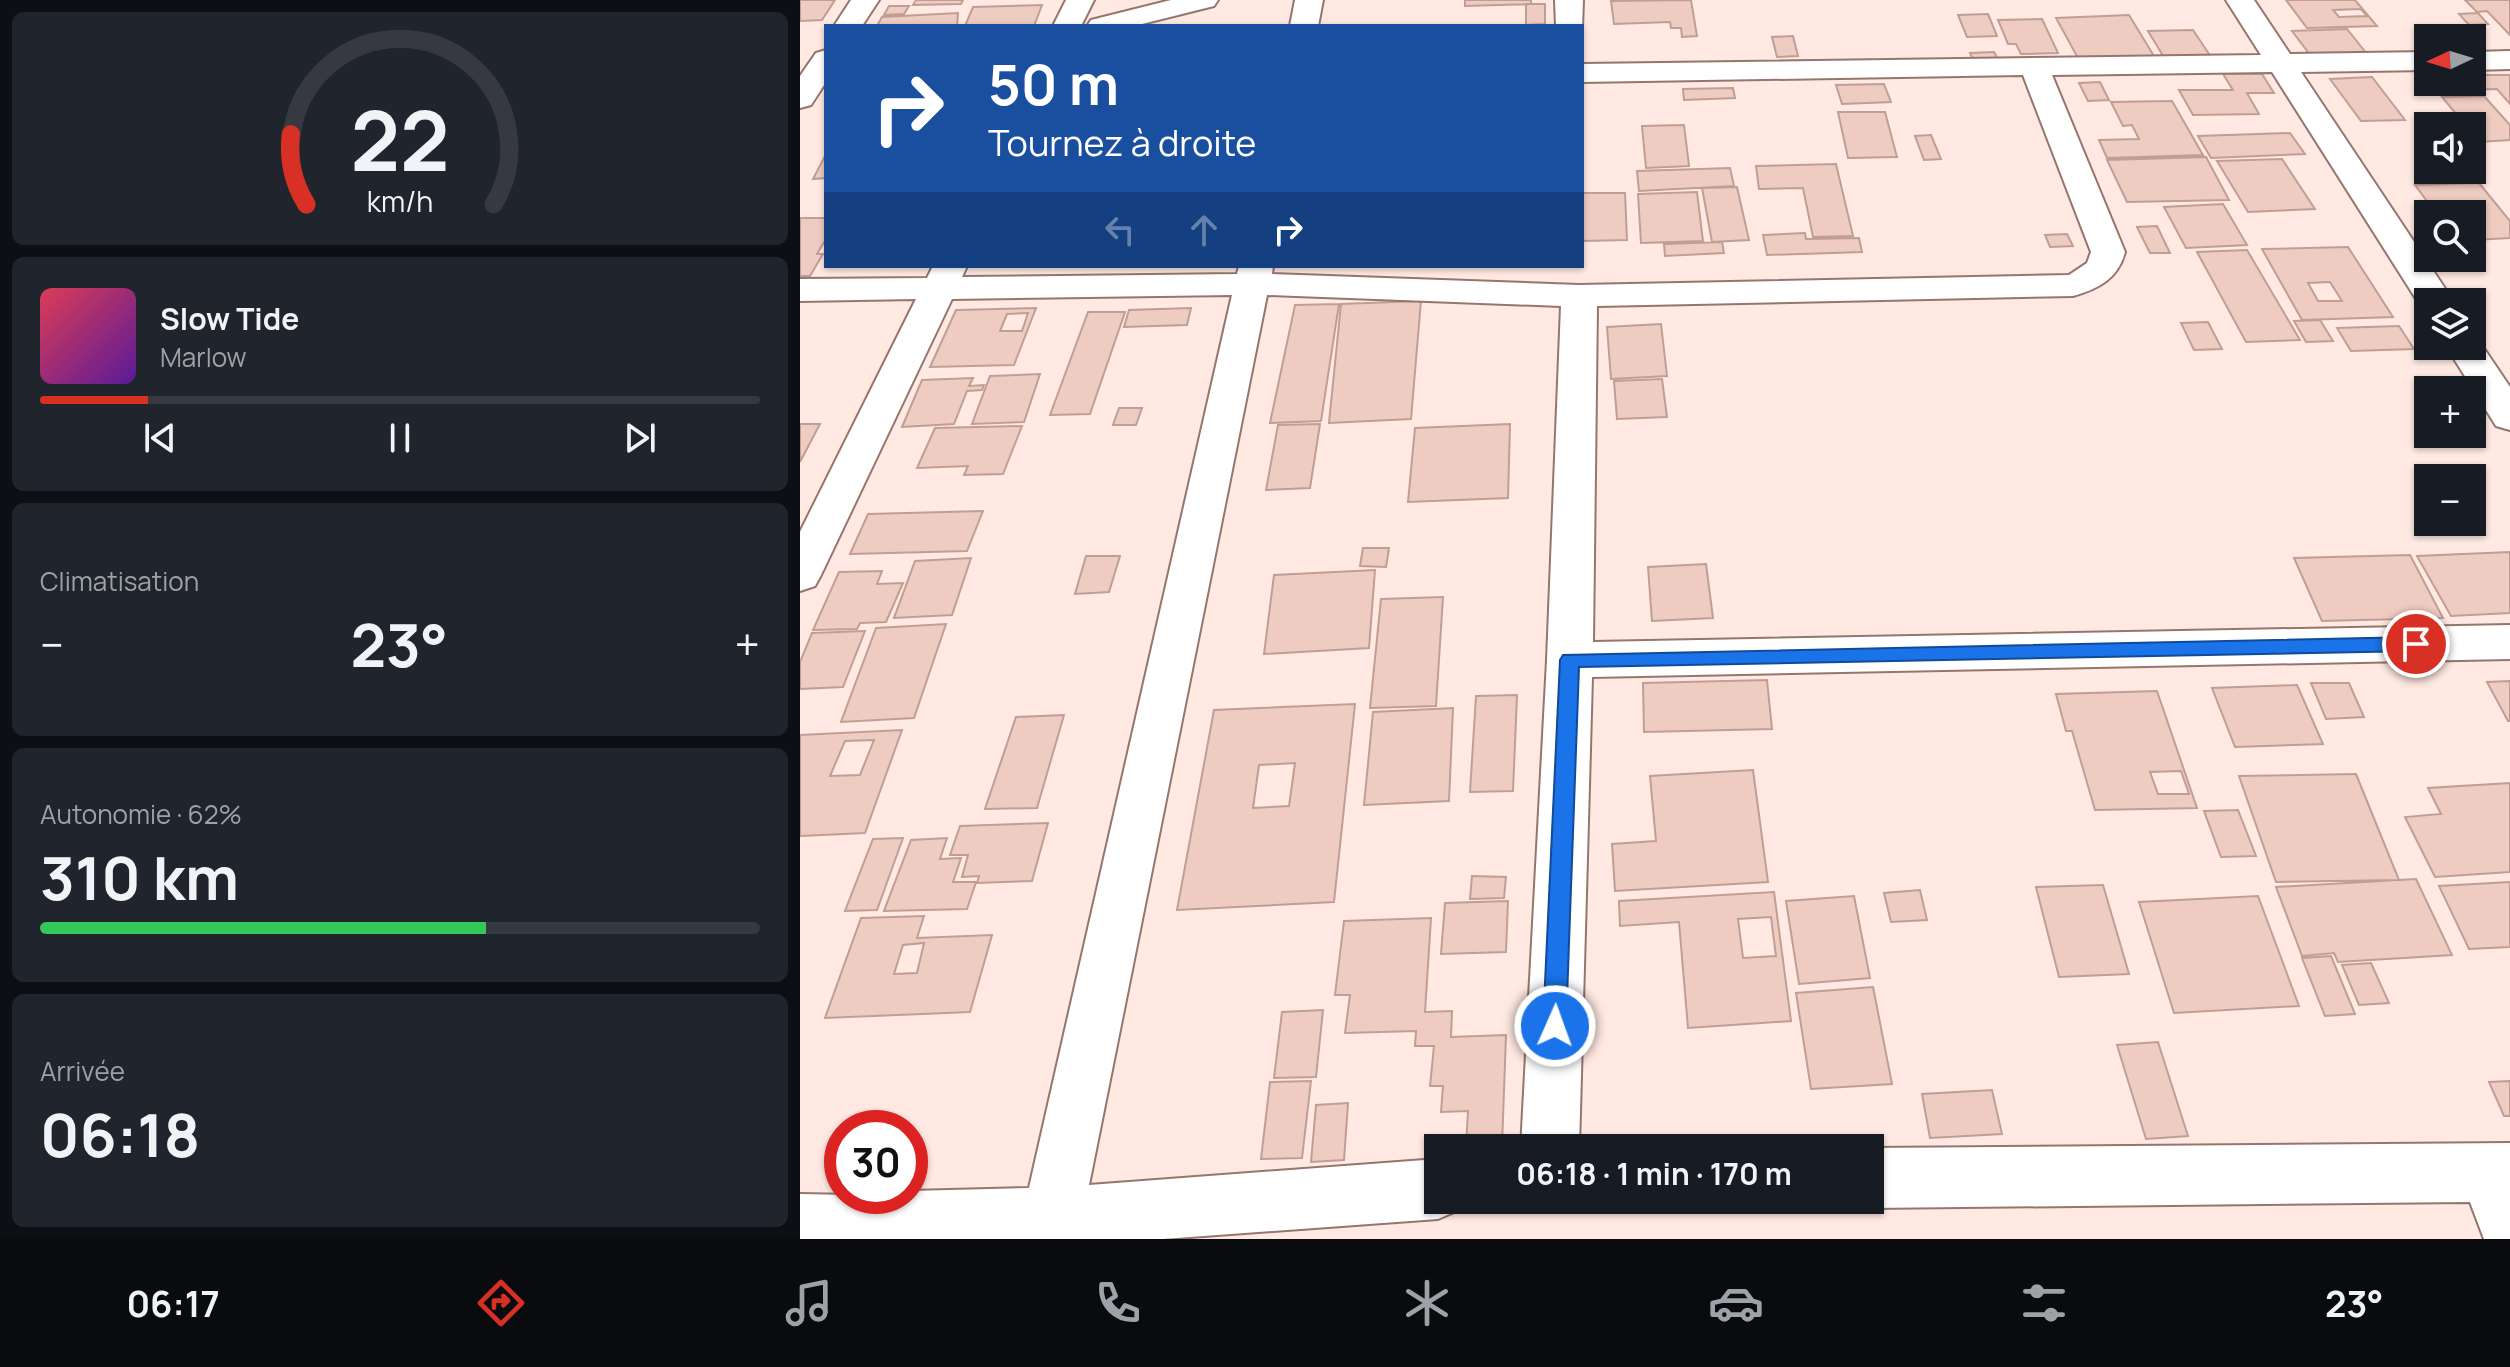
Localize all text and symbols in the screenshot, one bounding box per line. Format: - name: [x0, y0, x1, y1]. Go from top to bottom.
- north arrow: [2414, 24, 2486, 96]
- map controls: [2414, 24, 2486, 536]
- text: 50 m: [988, 45, 1119, 122]
- icon: right: [856, 56, 960, 160]
- text: 22: [350, 81, 450, 195]
- button: sound: [2414, 112, 2486, 184]
- text: Tournez à droite: [988, 118, 1256, 167]
- text: km/h: [367, 182, 433, 221]
- button: search: [2414, 200, 2486, 272]
- icon: left: [1098, 208, 1142, 252]
- icon: ahead: [1182, 208, 1226, 252]
- icon: right: [1266, 208, 1310, 252]
- button: layers: [2414, 288, 2486, 360]
- text: Slow Tide: [160, 298, 299, 339]
- text: Marlow: [160, 339, 247, 375]
- button: +: [2414, 376, 2486, 448]
- icon: previous: [138, 416, 182, 460]
- icon: pause: [378, 416, 422, 460]
- icon: next: [618, 416, 662, 460]
- button: −: [2414, 464, 2486, 536]
- text: Climatisation: [40, 563, 199, 599]
- text: 23°: [350, 603, 448, 685]
- pin: [2382, 610, 2450, 678]
- text: −: [40, 614, 64, 674]
- text: +: [735, 614, 760, 674]
- icon: arrive: [2394, 622, 2438, 666]
- text: Autonomie · 62%: [40, 796, 242, 832]
- text: 310 km: [40, 836, 239, 918]
- position arrow: [1513, 984, 1597, 1068]
- text: Arrivée: [40, 1053, 125, 1089]
- text: 06:18: [40, 1093, 200, 1175]
- speed limit sign: 30: [824, 1110, 928, 1214]
- text: 06:18 · 1 min · 170 m: [1516, 1153, 1792, 1194]
- icon: directions: [473, 1275, 529, 1331]
- icon: music: [781, 1275, 837, 1331]
- icon: phone: [1090, 1275, 1146, 1331]
- icon: climate: [1399, 1275, 1455, 1331]
- icon: car: [1708, 1275, 1764, 1331]
- icon: filters: [2016, 1275, 2072, 1331]
- text: 06:17: [126, 1279, 220, 1328]
- text: 23°: [2325, 1279, 2384, 1328]

